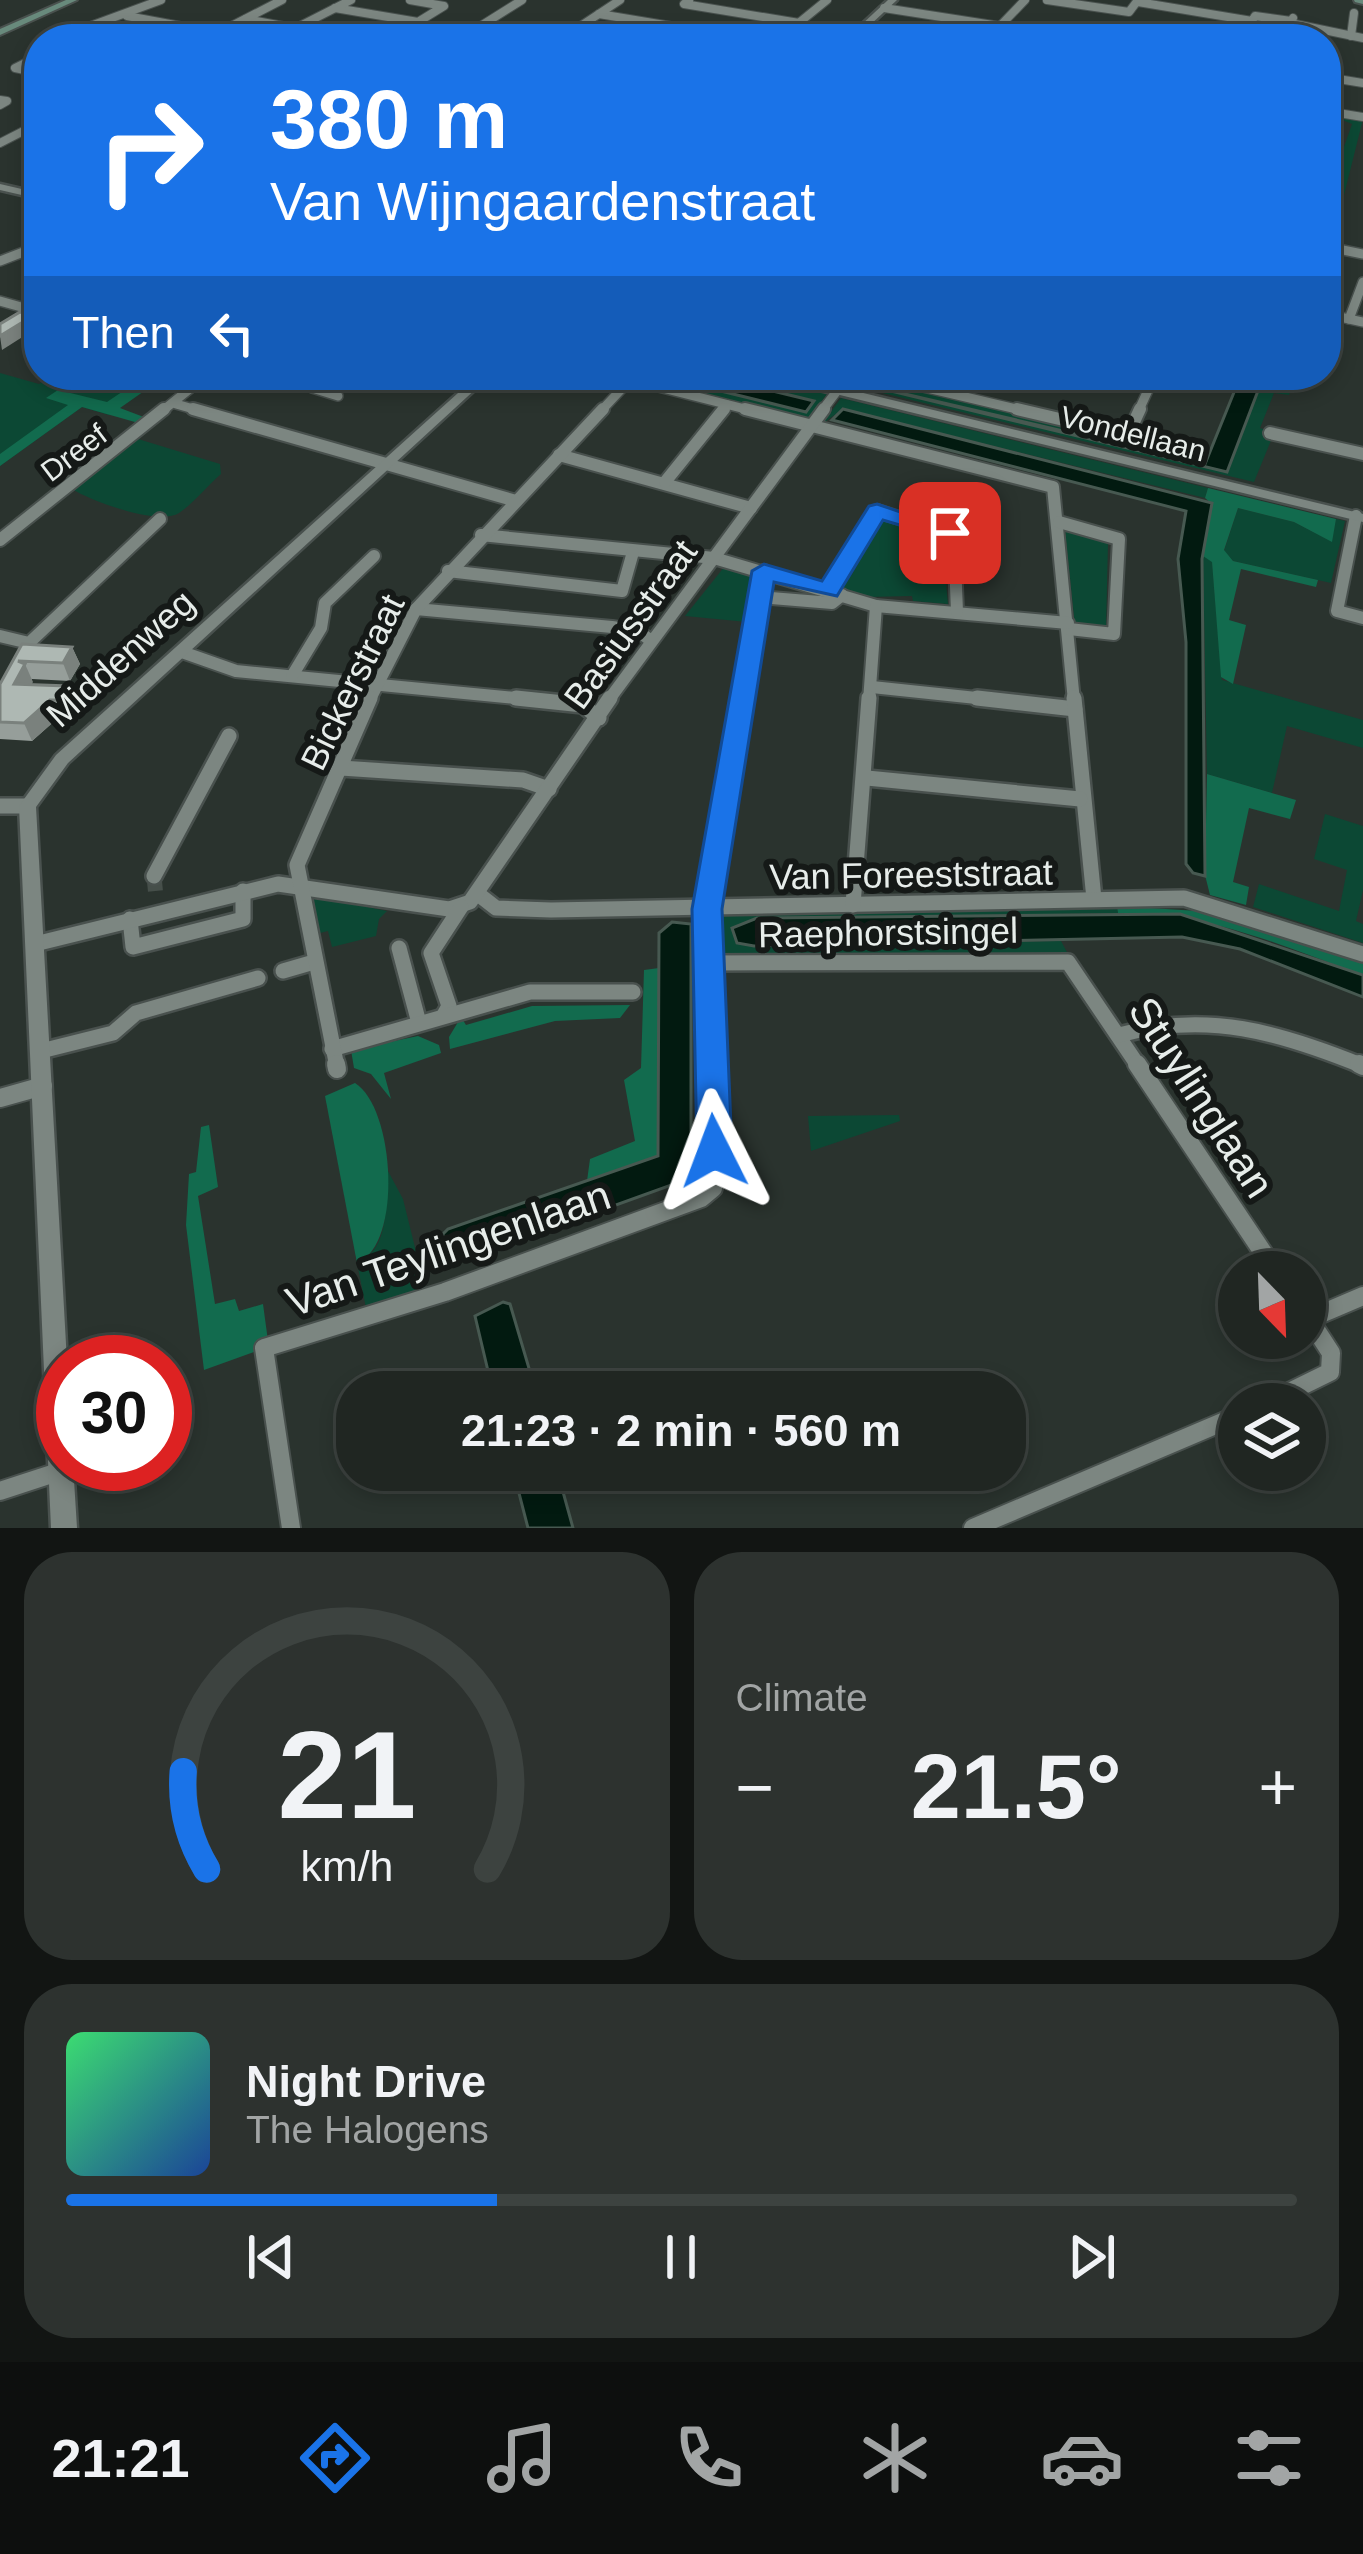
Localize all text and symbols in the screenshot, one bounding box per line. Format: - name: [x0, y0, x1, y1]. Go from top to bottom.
- icon: right: [72, 72, 228, 228]
- text: 380 m: [270, 72, 508, 166]
- text: Van Wijngaardenstraat: [270, 171, 815, 231]
- icon: left: [199, 300, 265, 366]
- text: Then: [72, 307, 175, 358]
- street label: Vondellaan: [1057, 400, 1209, 467]
- street label: Dreef: [34, 417, 113, 488]
- pin: [899, 482, 1001, 584]
- icon: arrive: [917, 500, 983, 566]
- street label: Basiusstraat: [556, 532, 705, 716]
- street label: Middenweg: [38, 582, 202, 735]
- street label: Bickerstraat: [292, 588, 413, 777]
- street label: Van Foreeststraat: [769, 852, 1053, 897]
- street label: Raephorstsingel: [758, 910, 1018, 955]
- street label: Stuylinglaan: [1120, 989, 1284, 1206]
- position arrow: [651, 1088, 777, 1214]
- street label: Van Teylingenlaan: [280, 1171, 616, 1326]
- north arrow: [1218, 1251, 1326, 1359]
- map controls: [1218, 1251, 1326, 1491]
- speed limit sign: 30: [36, 1335, 192, 1491]
- button: layers: [1218, 1383, 1326, 1491]
- text: 21:23 · 2 min · 560 m: [461, 1405, 901, 1456]
- text: Climate: [736, 1676, 868, 1719]
- text: 21: [277, 1705, 416, 1844]
- text: 21.5°: [911, 1737, 1122, 1837]
- text: −: [736, 1750, 774, 1824]
- text: +: [1258, 1750, 1297, 1824]
- text: km/h: [300, 1842, 393, 1890]
- text: Night Drive: [246, 2056, 486, 2107]
- text: The Halogens: [246, 2108, 489, 2151]
- icon: previous: [238, 2224, 304, 2290]
- icon: pause: [648, 2224, 714, 2290]
- icon: next: [1059, 2224, 1125, 2290]
- icon: directions: [293, 2416, 377, 2500]
- icon: music: [480, 2416, 564, 2500]
- icon: phone: [667, 2416, 751, 2500]
- icon: climate: [853, 2416, 937, 2500]
- icon: car: [1040, 2416, 1124, 2500]
- icon: filters: [1227, 2416, 1311, 2500]
- text: 21:21: [51, 2428, 190, 2488]

